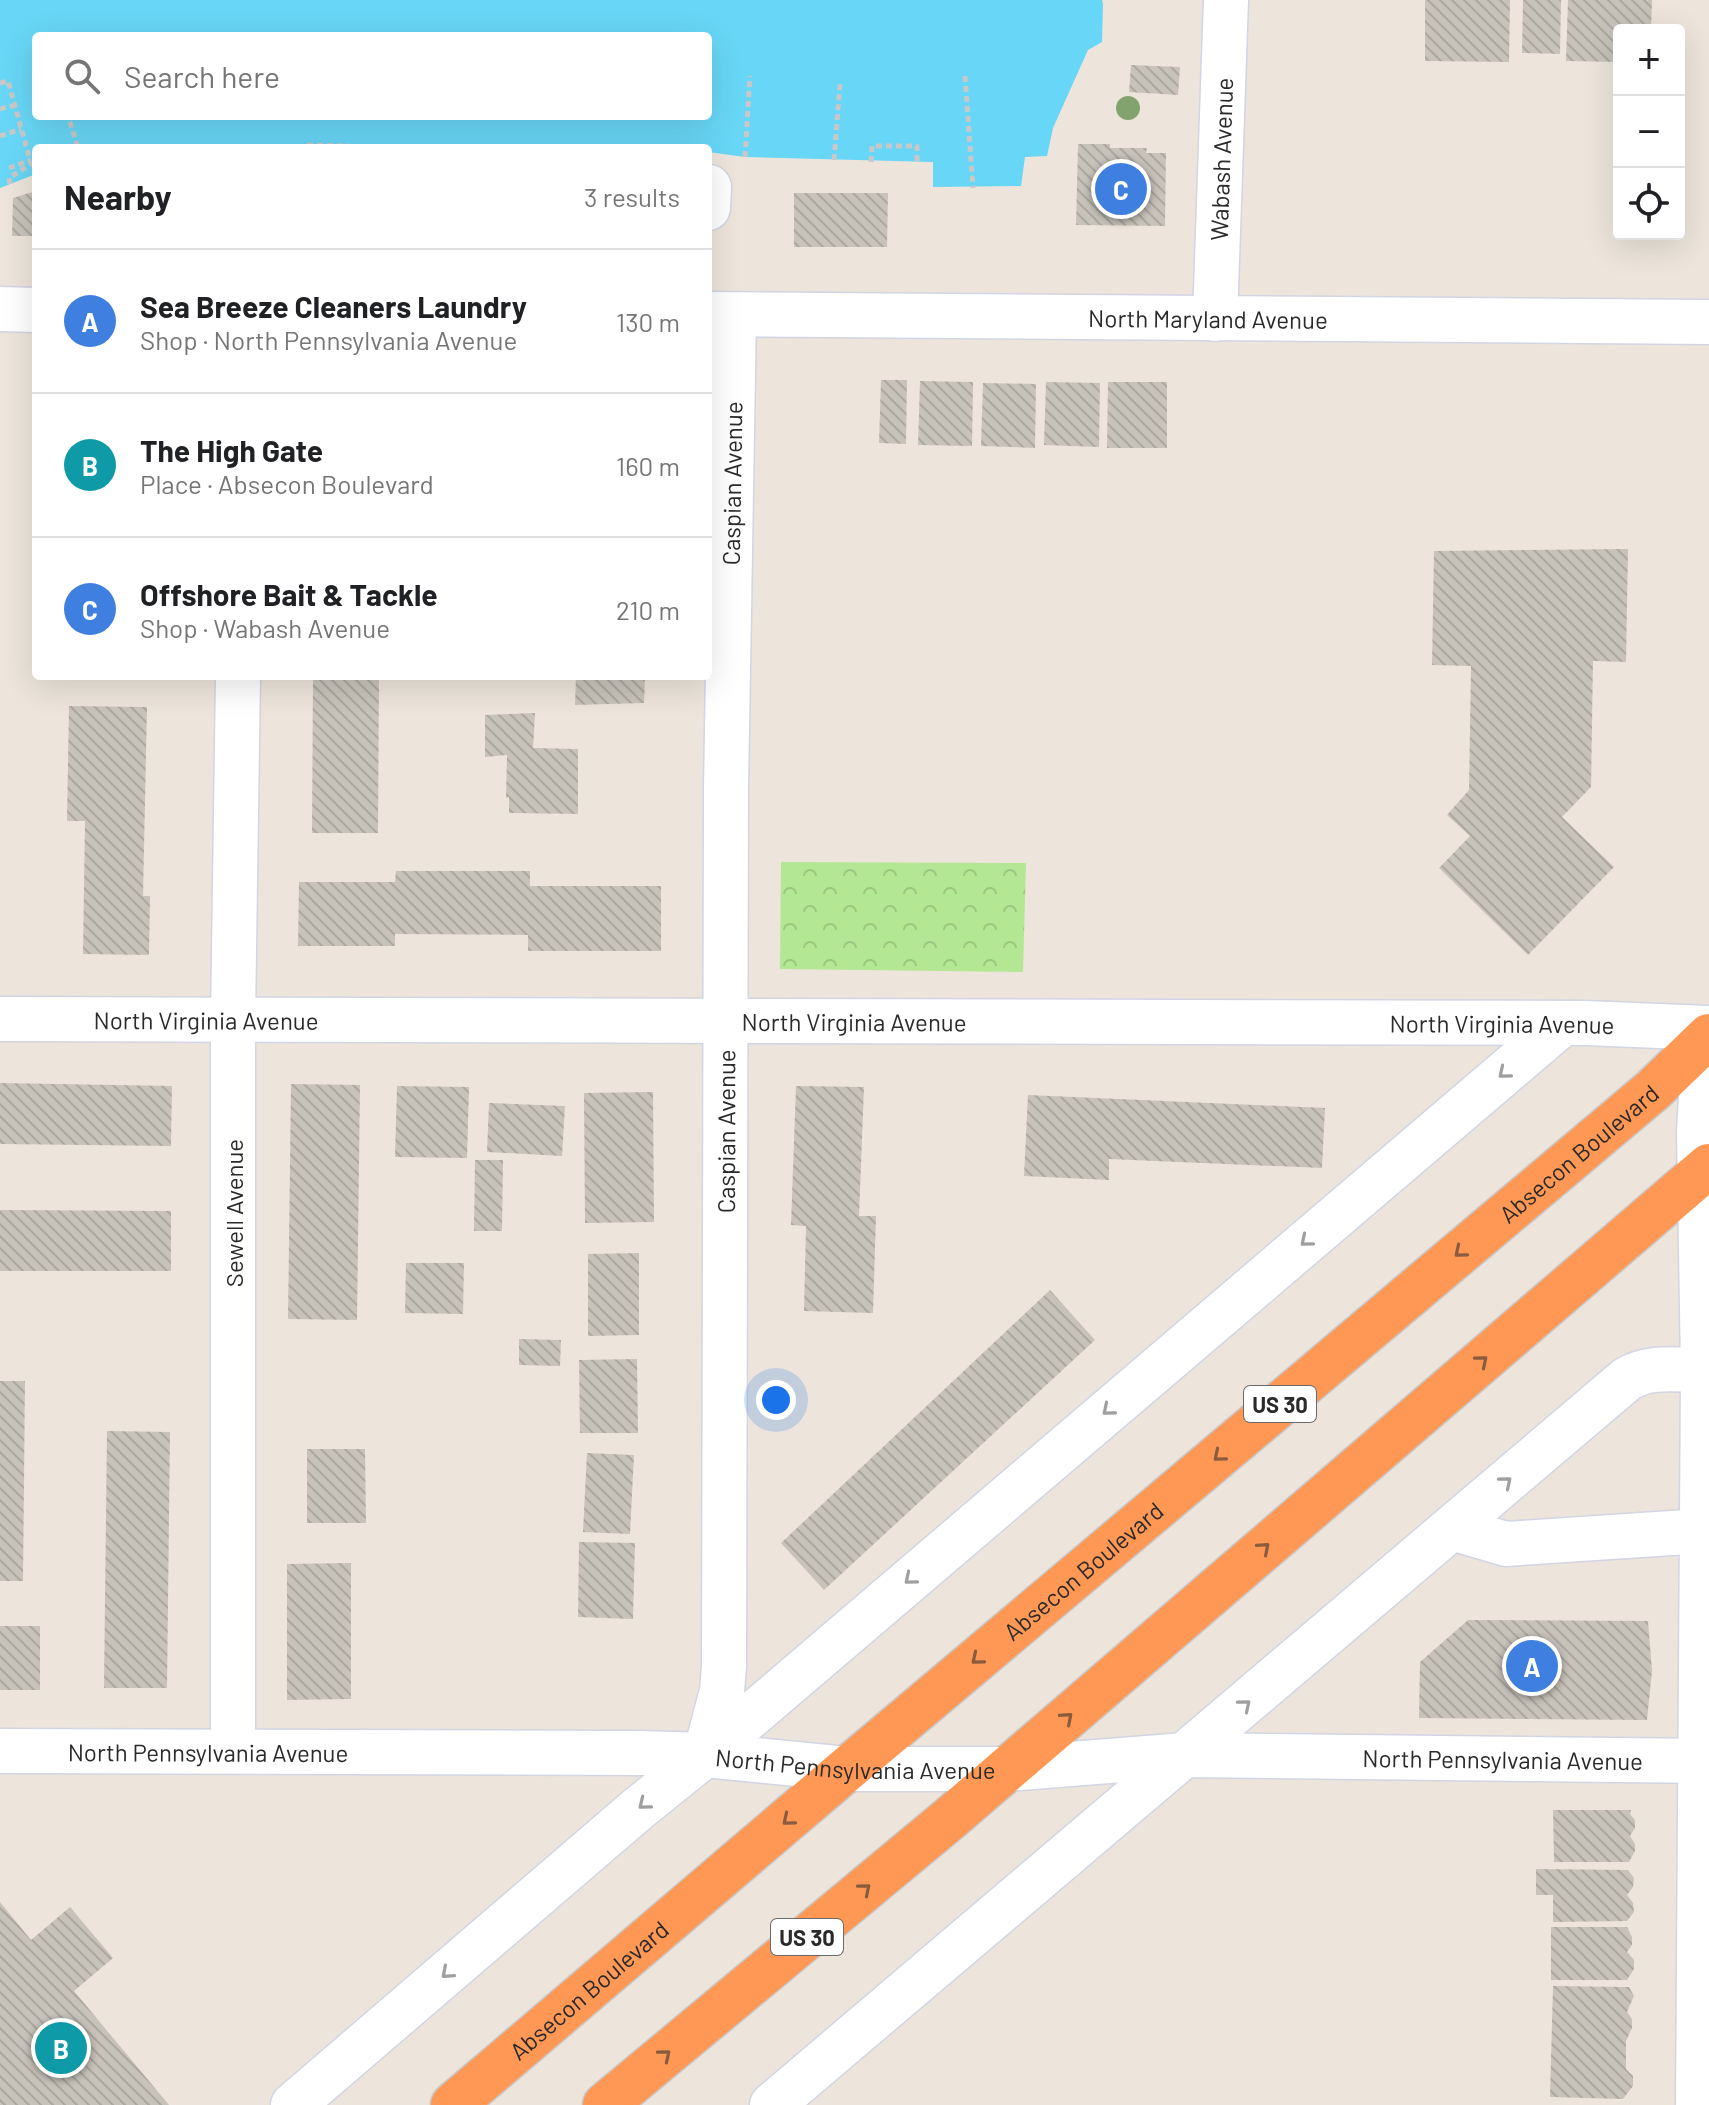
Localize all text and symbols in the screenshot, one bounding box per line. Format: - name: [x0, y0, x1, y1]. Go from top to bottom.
- map controls: [1613, 24, 1685, 240]
- button: +: [1613, 24, 1685, 96]
- search box: [32, 32, 712, 120]
- icon: search: [60, 54, 104, 98]
- text: Search here: [124, 58, 280, 94]
- street label: Wabash Avenue: [1203, 77, 1238, 241]
- button: −: [1613, 96, 1685, 168]
- pin: C: [1095, 159, 1147, 219]
- button: locate: [1613, 168, 1685, 240]
- text: Nearby: [64, 176, 172, 217]
- text: 3 results: [584, 181, 680, 212]
- text: Sea Breeze Cleaners Laundry: [140, 288, 527, 324]
- street label: North Maryland Avenue: [1088, 303, 1328, 333]
- text: A: [81, 306, 99, 337]
- text: 130 m: [616, 306, 680, 337]
- text: Shop · North Pennsylvania Avenue: [140, 324, 517, 355]
- street label: Caspian Avenue: [715, 401, 747, 566]
- text: The High Gate: [140, 432, 323, 468]
- text: B: [82, 450, 98, 481]
- text: 160 m: [616, 450, 680, 481]
- text: Place · Absecon Boulevard: [140, 468, 434, 499]
- text: Offshore Bait & Tackle: [140, 576, 438, 612]
- text: C: [82, 594, 98, 625]
- text: 210 m: [616, 594, 680, 625]
- text: Shop · Wabash Avenue: [140, 612, 390, 643]
- street label: North Virginia Avenue: [93, 1005, 319, 1034]
- street label: North Virginia Avenue: [741, 1006, 967, 1036]
- street label: North Virginia Avenue: [1389, 1008, 1615, 1039]
- street label: Caspian Avenue: [711, 1049, 740, 1213]
- one-way arrow: [1498, 1063, 1513, 1078]
- street label: Absecon Boulevard: [1493, 1078, 1664, 1228]
- street label: Sewell Avenue: [219, 1139, 248, 1287]
- one-way arrow: [1301, 1232, 1315, 1246]
- one-way arrow: [1455, 1242, 1470, 1257]
- one-way arrow: [1473, 1356, 1487, 1371]
- your location: [756, 1380, 796, 1420]
- road number: US 30: [1244, 1386, 1316, 1422]
- one-way arrow: [1103, 1400, 1117, 1415]
- one-way arrow: [1213, 1446, 1228, 1461]
- one-way arrow: [1497, 1477, 1512, 1492]
- street label: Absecon Boulevard: [997, 1495, 1168, 1646]
- one-way arrow: [1255, 1543, 1269, 1558]
- one-way arrow: [905, 1569, 920, 1584]
- pin: A: [1506, 1636, 1558, 1696]
- one-way arrow: [972, 1649, 986, 1664]
- one-way arrow: [1235, 1700, 1250, 1715]
- one-way arrow: [1058, 1713, 1072, 1728]
- street label: North Pennsylvania Avenue: [68, 1737, 348, 1767]
- street label: North Pennsylvania Avenue: [714, 1742, 996, 1784]
- street label: North Pennsylvania Avenue: [1362, 1743, 1643, 1775]
- one-way arrow: [638, 1794, 653, 1808]
- one-way arrow: [782, 1810, 797, 1824]
- one-way arrow: [856, 1884, 871, 1899]
- street label: Absecon Boulevard: [503, 1914, 674, 2065]
- road number: US 30: [771, 1919, 843, 1955]
- one-way arrow: [441, 1963, 456, 1978]
- pin: B: [35, 2018, 87, 2078]
- one-way arrow: [656, 2050, 671, 2065]

